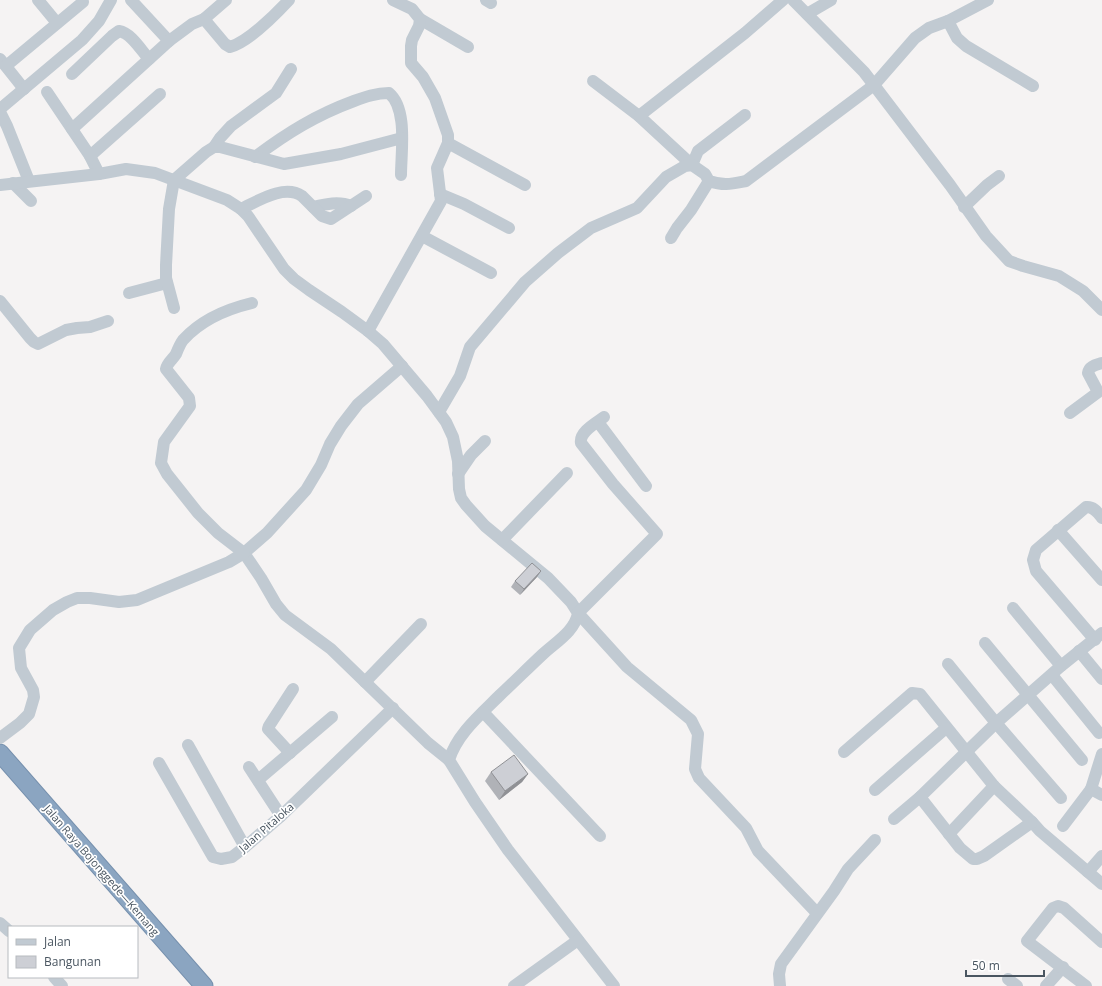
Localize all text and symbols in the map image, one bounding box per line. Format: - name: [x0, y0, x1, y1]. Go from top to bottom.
- street label: Jalan Pitaloka: [235, 799, 297, 856]
- street label: Jalan Raya Bojonggede—Kemang: [40, 801, 163, 939]
- legend: [8, 926, 138, 978]
- text: Jalan: [43, 933, 71, 950]
- scale bar: [966, 952, 1044, 978]
- text: Bangunan: [44, 953, 101, 970]
- text: 50 m: [972, 957, 1000, 974]

